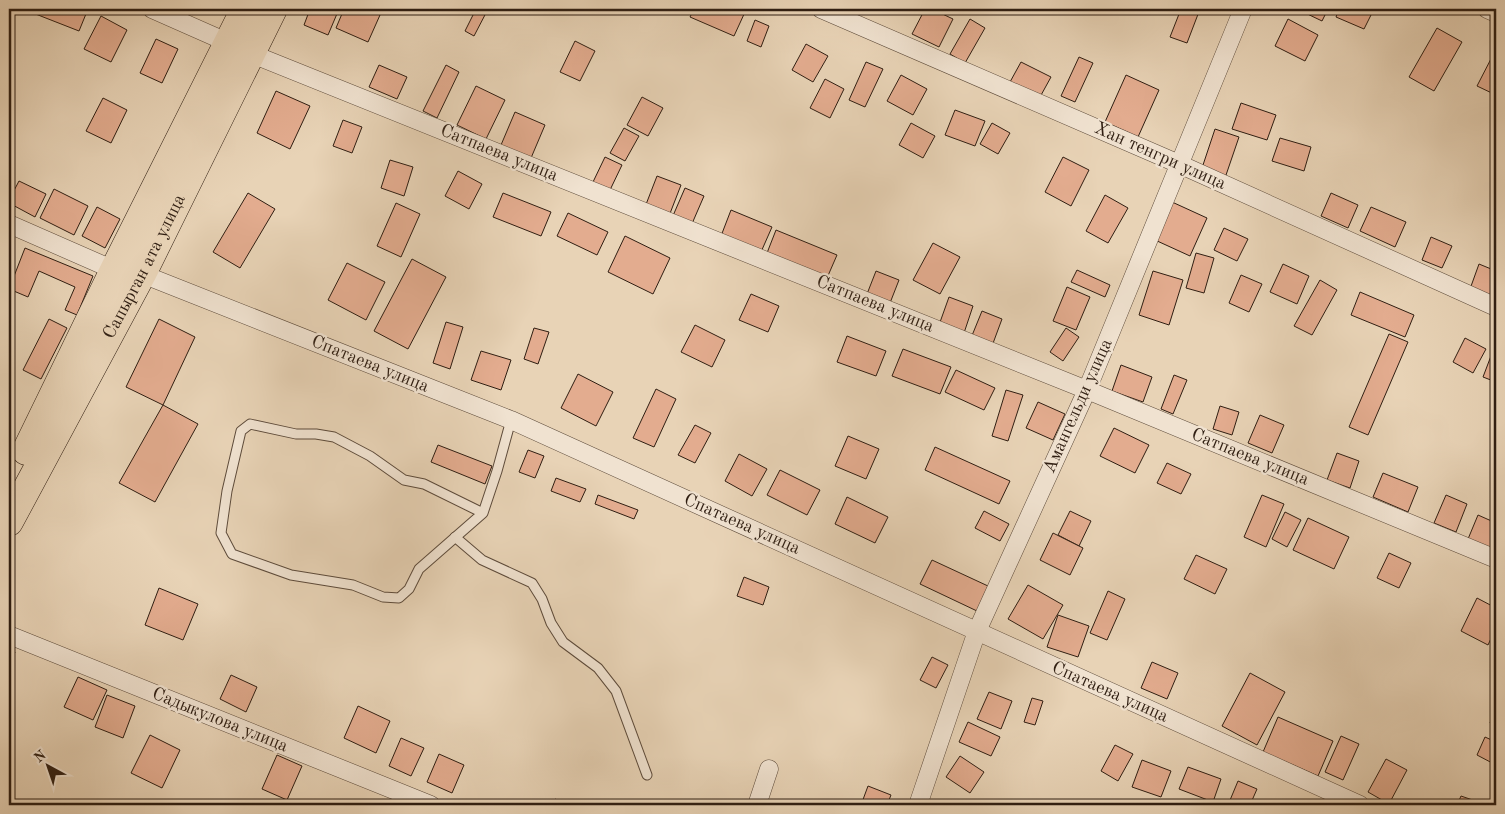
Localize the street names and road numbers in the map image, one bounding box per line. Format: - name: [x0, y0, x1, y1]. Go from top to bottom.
- street label: Хан тенгри улица: [1092, 119, 1229, 193]
- street label: Сатпаева улица: [438, 121, 560, 185]
- street label: Сапырган ата улица: [100, 192, 189, 342]
- street label: Сатпаева улица: [814, 272, 936, 336]
- street label: Спатаева улица: [309, 332, 431, 396]
- street label: Амангельди улица: [1040, 336, 1116, 476]
- street label: Сатпаева улица: [1189, 425, 1311, 489]
- street label: Спатаева улица: [681, 490, 803, 558]
- street label: Спатаева улица: [1049, 658, 1171, 726]
- street label: Садыкулова улица: [149, 685, 291, 756]

